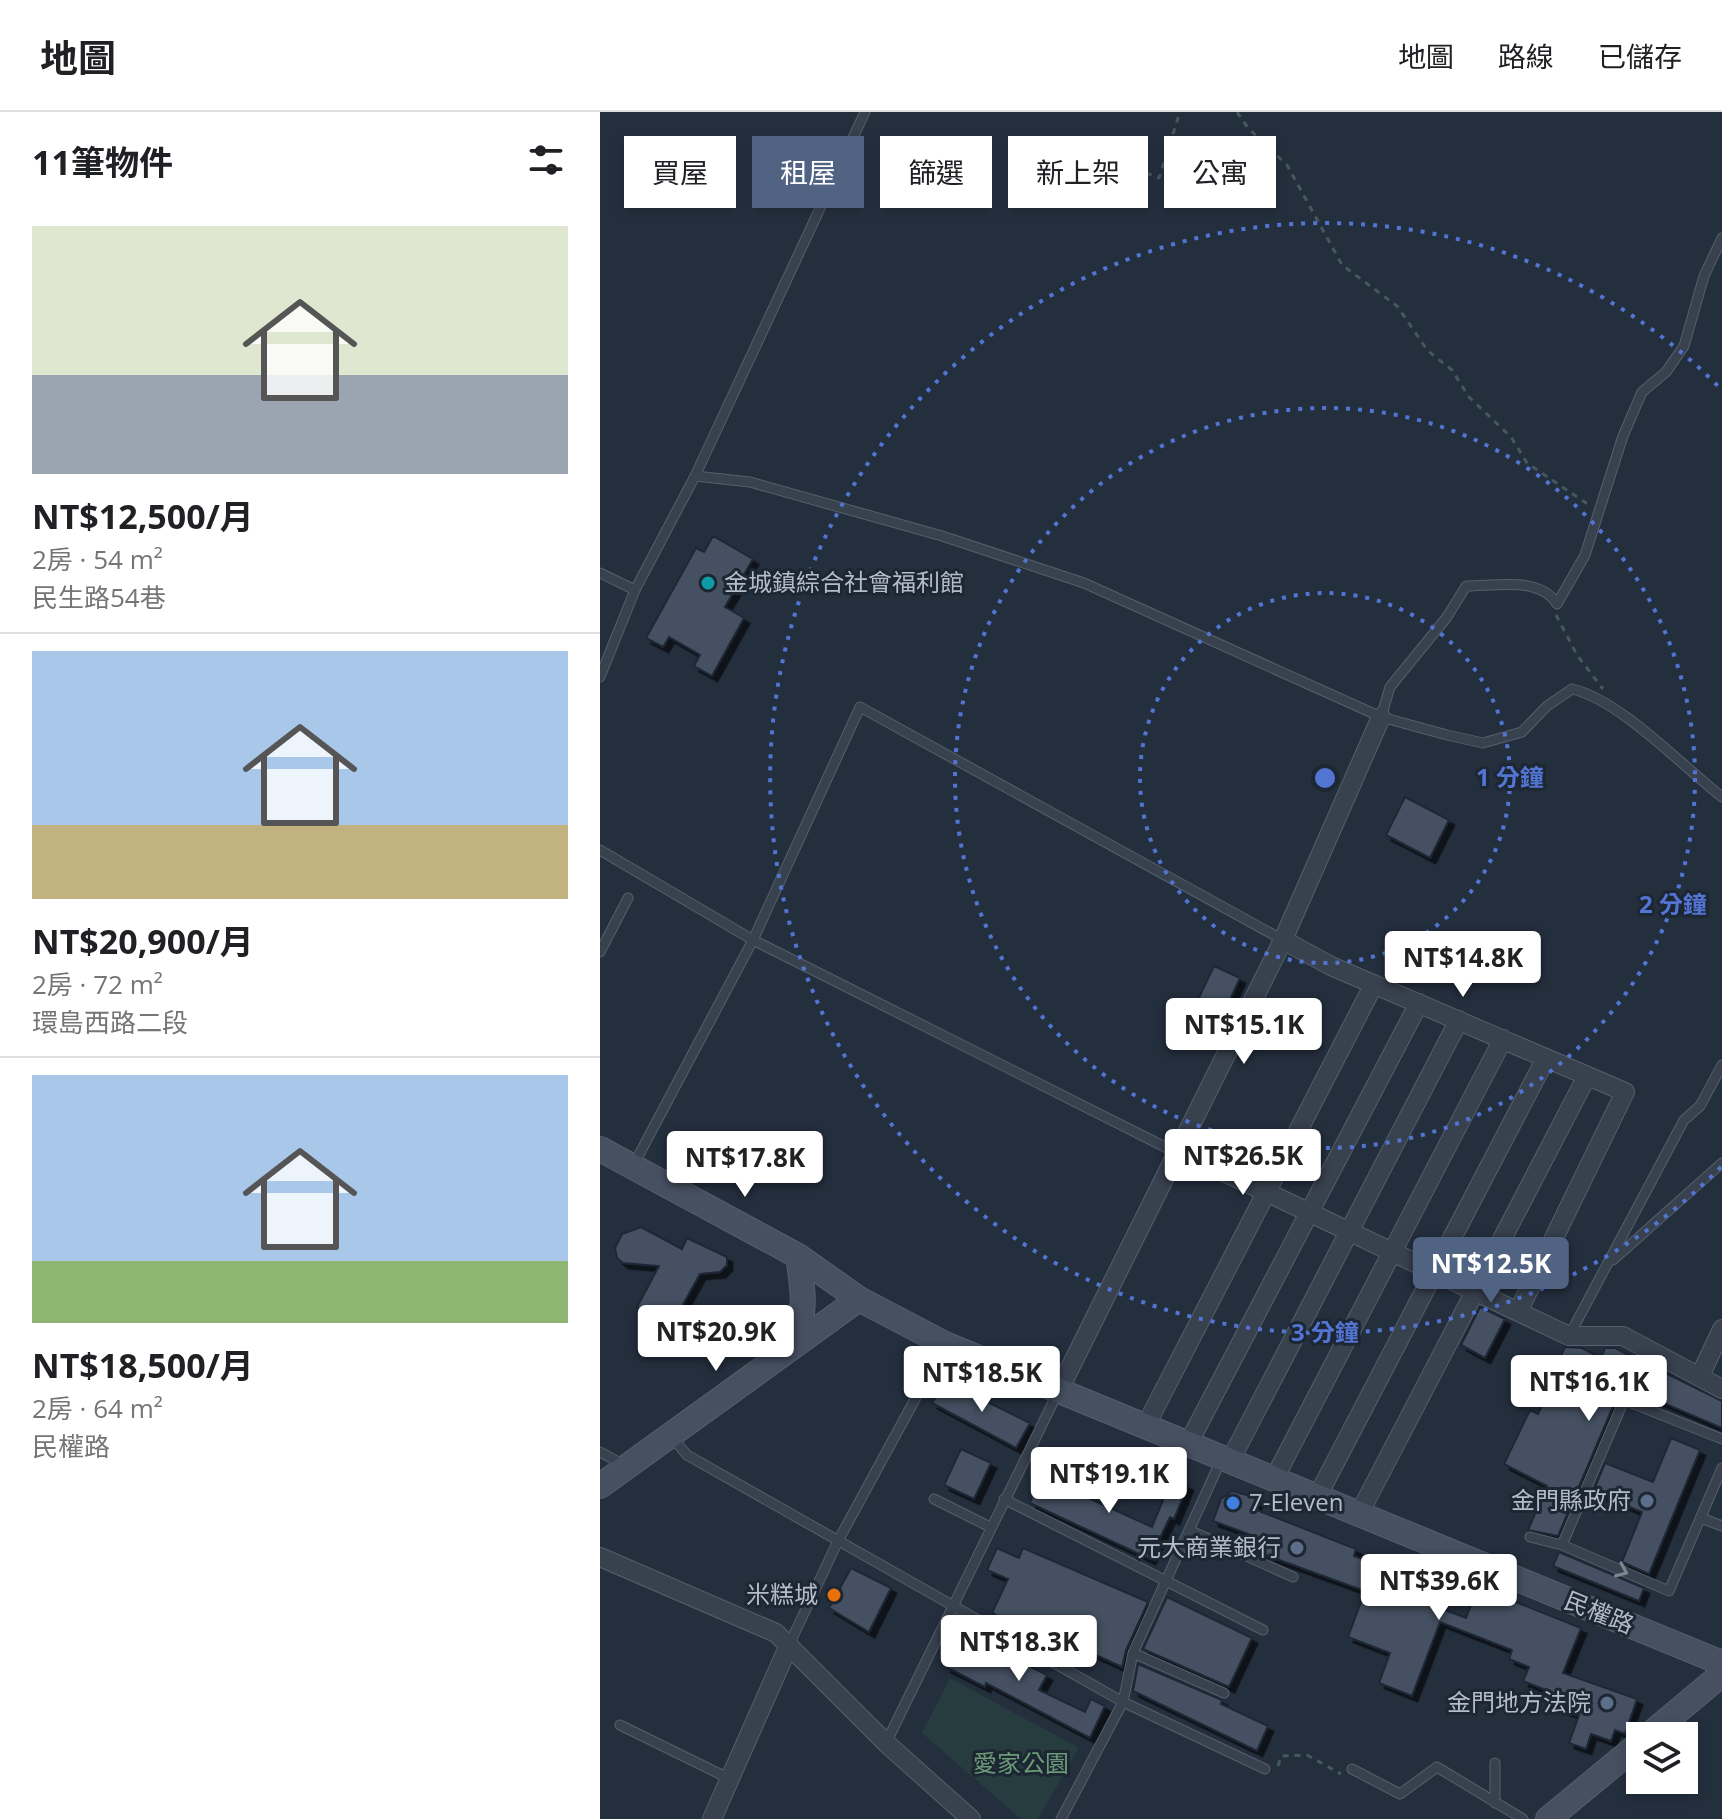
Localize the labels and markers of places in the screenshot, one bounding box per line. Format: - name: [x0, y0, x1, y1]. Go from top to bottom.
- place label: 金城鎮綜合社會福利館: [724, 565, 964, 598]
- marker: 金城鎮綜合社會福利館: [699, 574, 717, 592]
- centre of rings: [1311, 764, 1339, 792]
- pin: NT$14.8K: [1380, 931, 1546, 999]
- pin: NT$15.1K: [1161, 998, 1327, 1066]
- pin: NT$26.5K: [1160, 1129, 1326, 1197]
- pin: NT$17.8K: [662, 1131, 828, 1199]
- pin: NT$12.5K: [1408, 1237, 1574, 1305]
- pin: NT$20.9K: [633, 1305, 799, 1373]
- pin: NT$18.5K: [899, 1346, 1065, 1414]
- pin: NT$16.1K: [1506, 1355, 1672, 1423]
- pin: NT$19.1K: [1026, 1447, 1192, 1515]
- place label: 金門縣政府: [1511, 1483, 1631, 1516]
- place label: 7-Eleven: [1249, 1485, 1344, 1518]
- marker: 金門縣政府: [1638, 1492, 1656, 1510]
- marker: 7-Eleven: [1224, 1494, 1242, 1512]
- place label: 元大商業銀行: [1137, 1530, 1281, 1563]
- marker: 元大商業銀行: [1288, 1539, 1306, 1557]
- pin: NT$39.6K: [1356, 1554, 1522, 1622]
- place label: 米糕城: [746, 1577, 818, 1610]
- marker: 米糕城: [825, 1586, 843, 1604]
- pin: NT$18.3K: [936, 1615, 1102, 1683]
- place label: 金門地方法院: [1447, 1685, 1591, 1718]
- marker: 金門地方法院: [1598, 1694, 1616, 1712]

